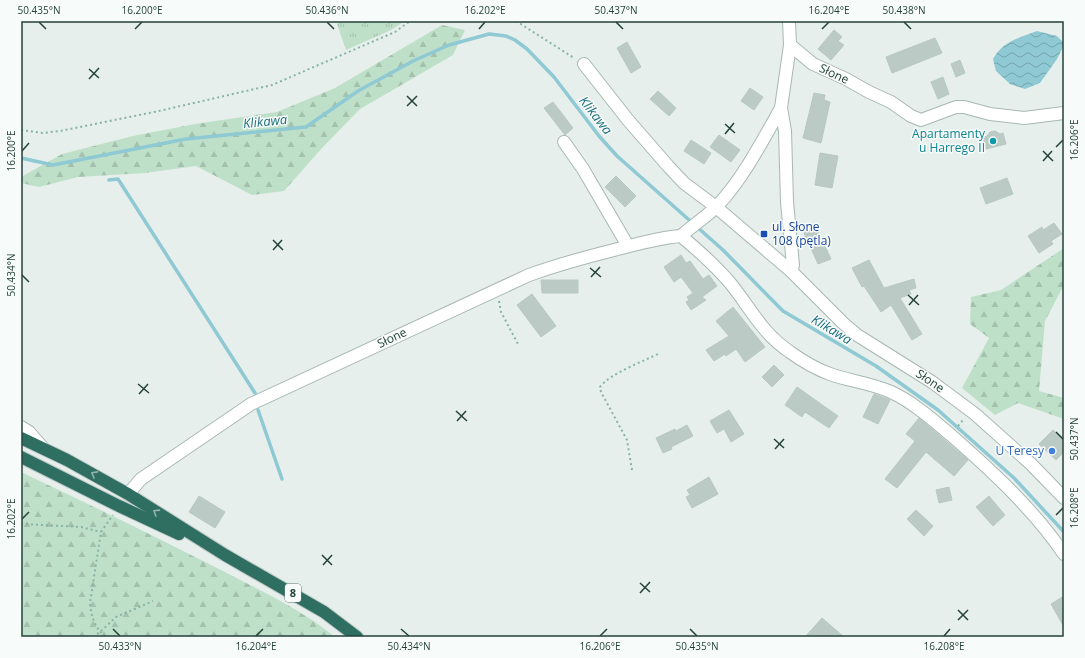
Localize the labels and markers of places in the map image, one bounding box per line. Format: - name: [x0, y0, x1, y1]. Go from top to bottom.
- place label: Apartamenty u Harrego II: [912, 125, 986, 156]
- marker: Apartamenty u Harrego II: [988, 136, 998, 146]
- place label: ul. Słone 108 (pętla): [772, 218, 831, 249]
- marker: ul. Słone 108 (pętla): [759, 229, 769, 239]
- place label: U Teresy: [995, 442, 1045, 459]
- marker: U Teresy: [1047, 446, 1057, 456]

